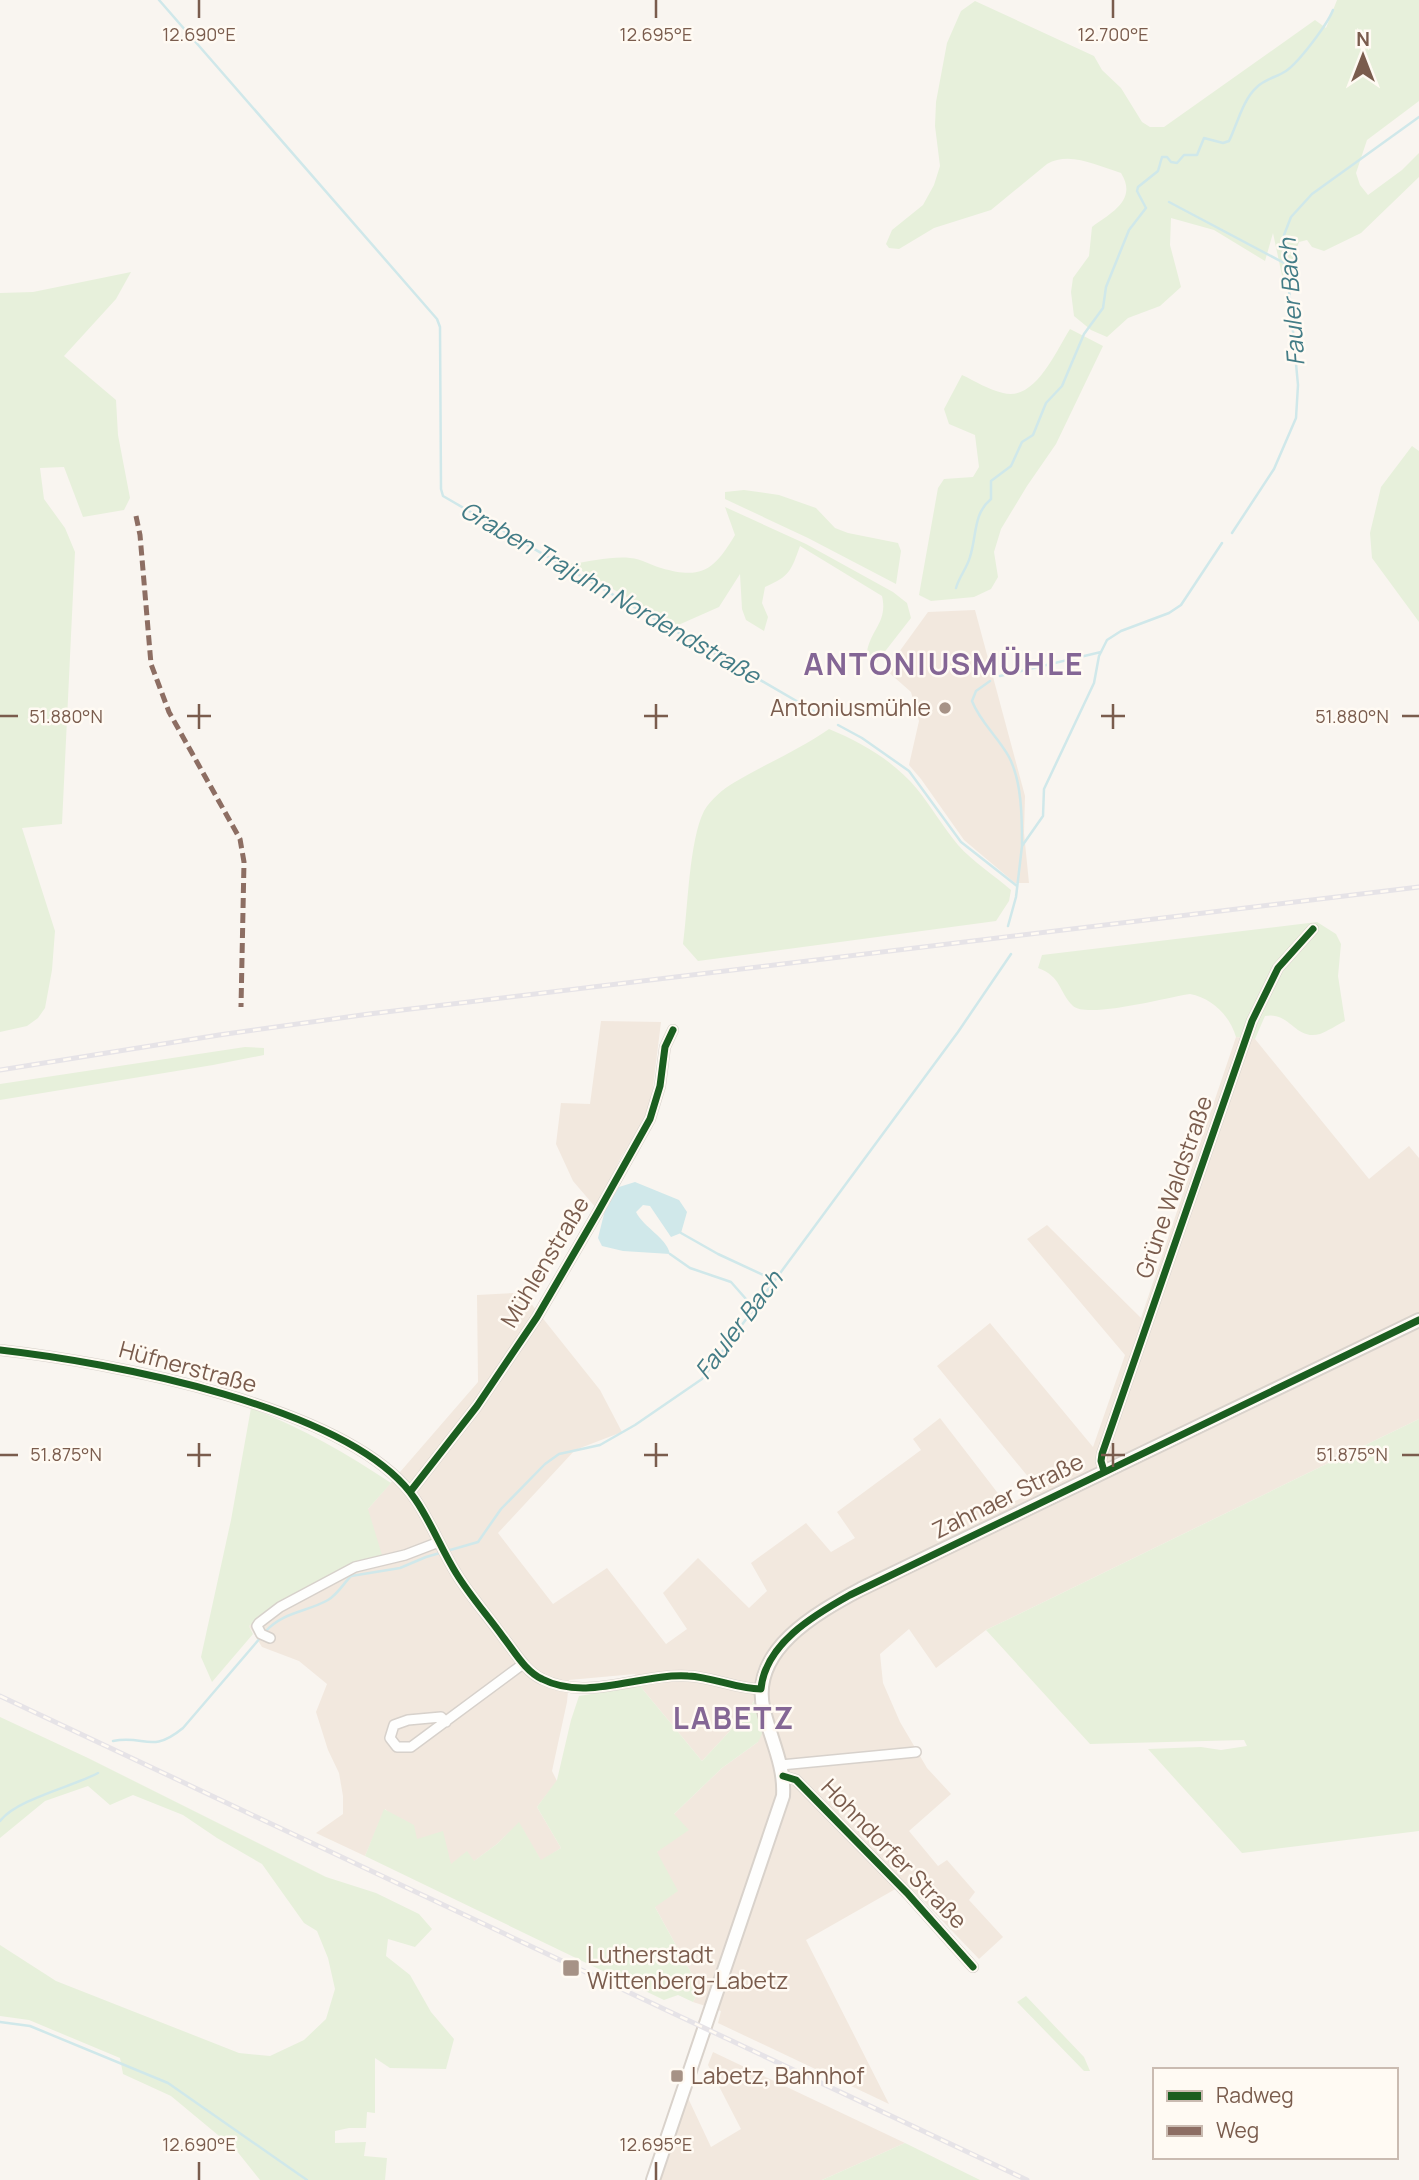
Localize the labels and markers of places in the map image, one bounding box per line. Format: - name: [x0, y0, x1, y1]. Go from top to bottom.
- place label: Antoniusmühle: [770, 691, 931, 723]
- marker: Antoniusmühle: [937, 700, 953, 716]
- place label: Lutherstadt Wittenberg-Labetz: [587, 1938, 788, 1996]
- marker: Lutherstadt Wittenberg-Labetz: [561, 1958, 581, 1978]
- place label: Labetz, Bahnhof: [691, 2059, 864, 2091]
- marker: Labetz, Bahnhof: [669, 2068, 685, 2084]

